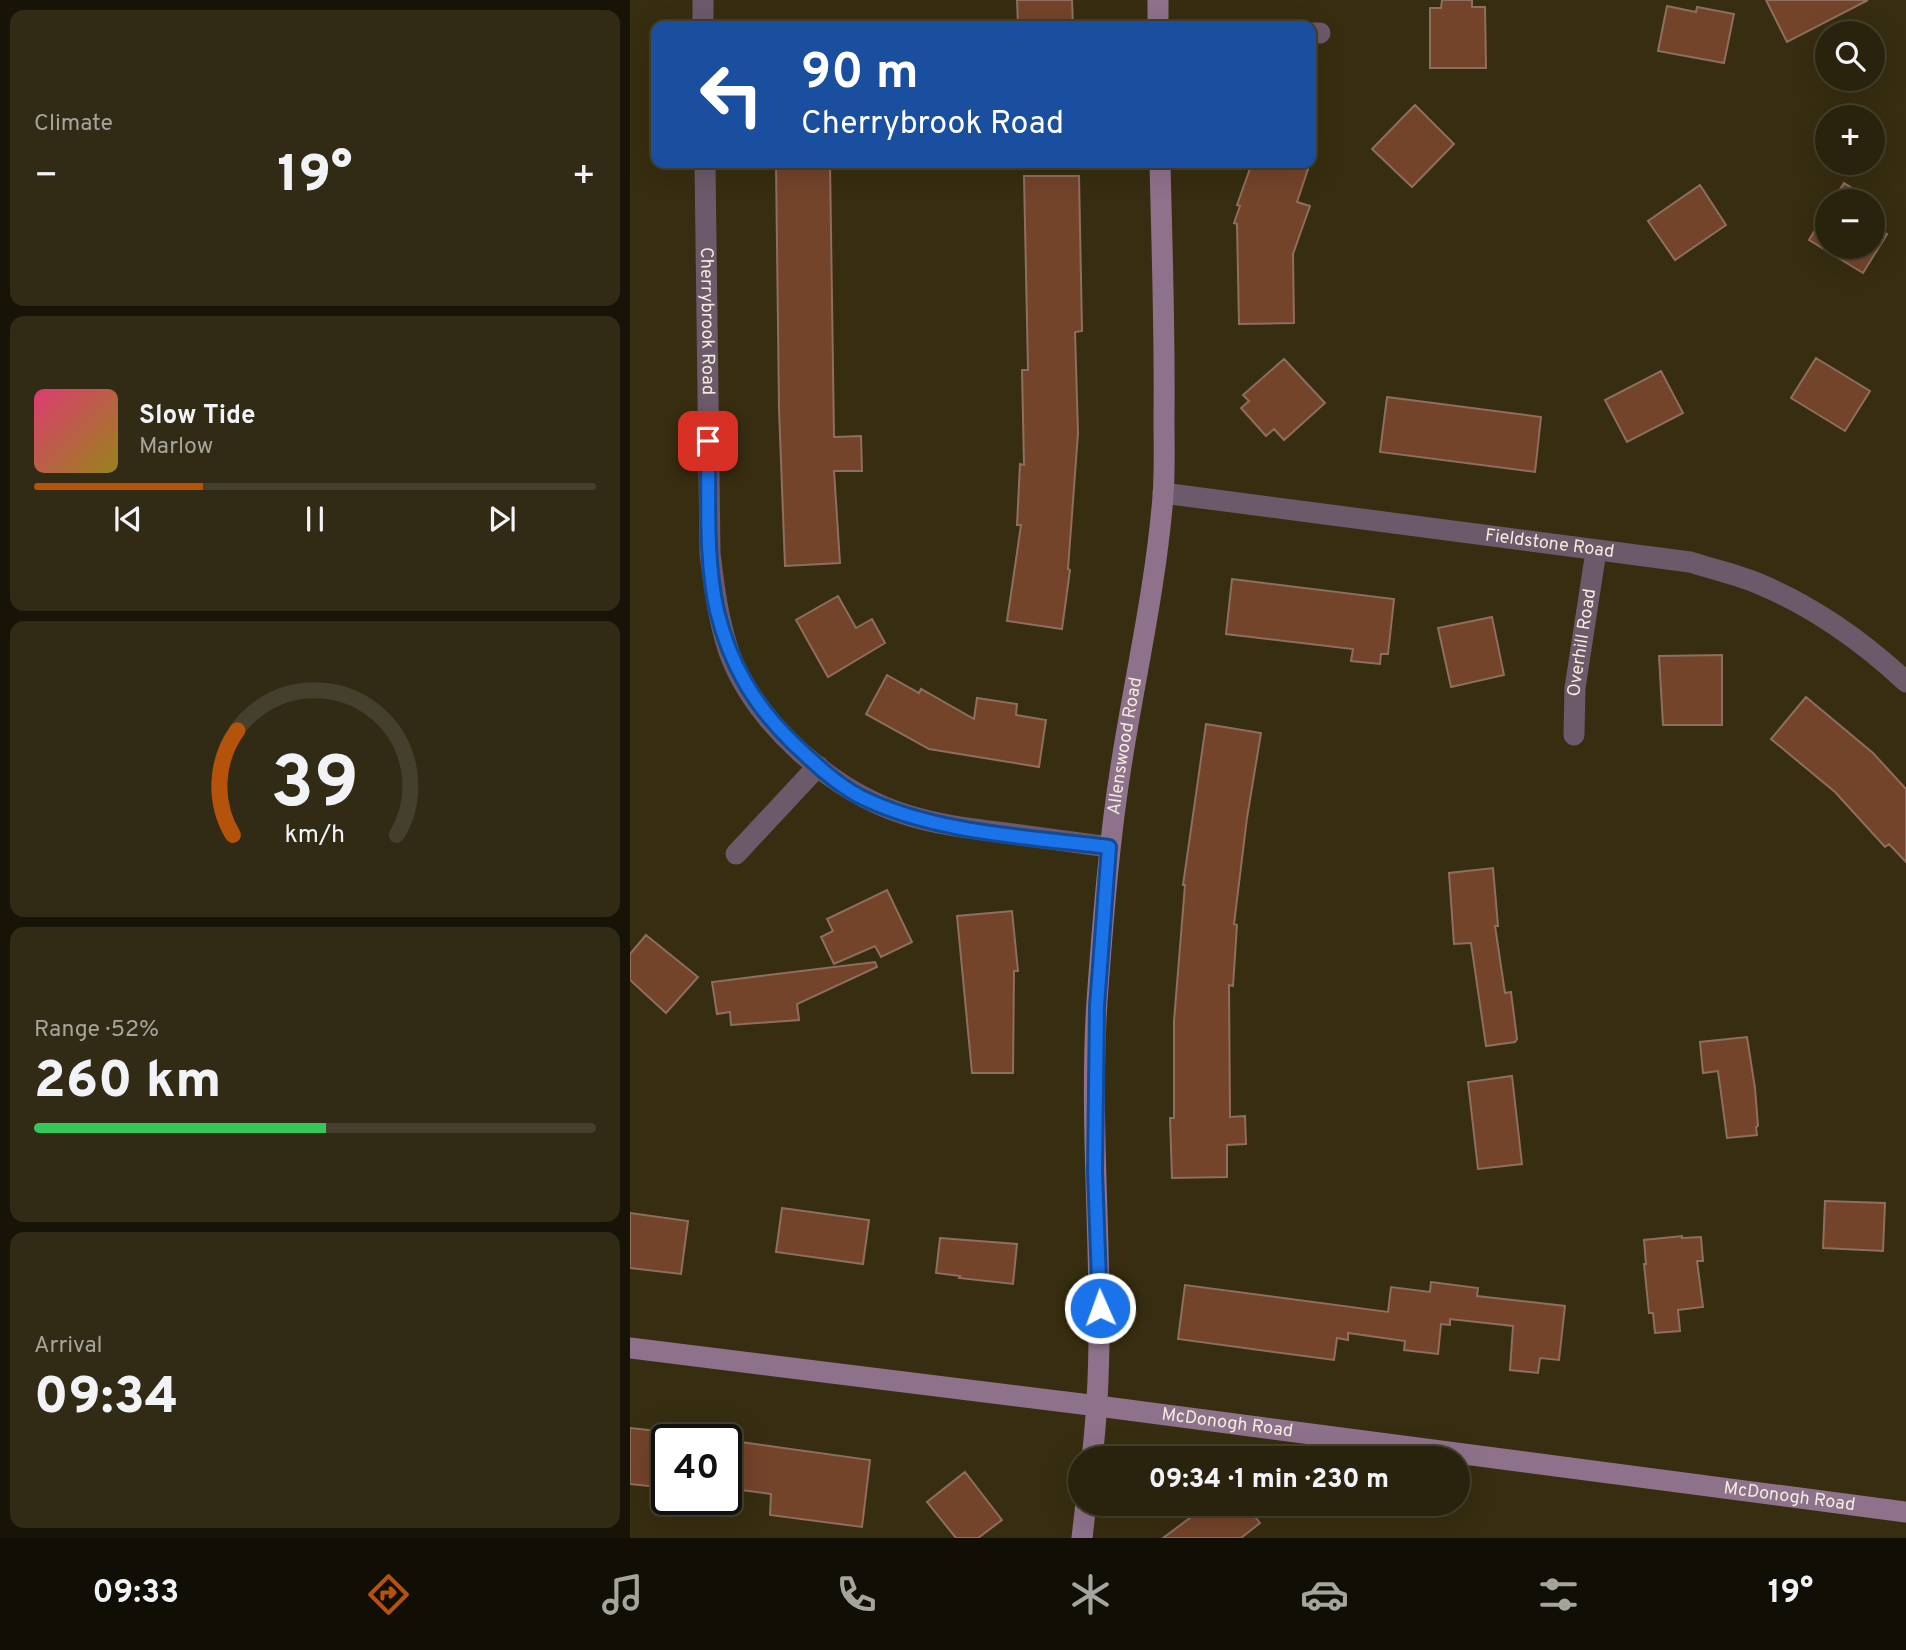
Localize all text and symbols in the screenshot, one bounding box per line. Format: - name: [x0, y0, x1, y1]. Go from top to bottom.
- map controls: [1815, 21, 1885, 259]
- button: search: [1815, 21, 1885, 91]
- text: 90 m: [801, 44, 919, 106]
- icon: left: [686, 49, 777, 140]
- text: Cherrybrook Road: [801, 105, 1064, 145]
- button: +: [1815, 105, 1885, 175]
- text: Climate: [34, 110, 113, 139]
- text: 19°: [277, 144, 353, 210]
- text: −: [34, 153, 59, 202]
- text: +: [571, 153, 596, 202]
- button: −: [1815, 189, 1885, 259]
- street label: Cherrybrook Road: [695, 247, 719, 395]
- text: Slow Tide: [139, 400, 256, 433]
- pin: [678, 411, 738, 471]
- icon: arrive: [689, 422, 727, 460]
- text: Marlow: [139, 433, 213, 462]
- icon: previous: [109, 500, 147, 538]
- icon: pause: [296, 500, 334, 538]
- icon: next: [483, 500, 521, 538]
- street label: Fieldstone Road: [1484, 524, 1616, 563]
- street label: Overhill Road: [1563, 587, 1602, 697]
- street label: Allenswood Road: [1103, 675, 1148, 816]
- text: 39: [271, 741, 359, 833]
- text: km/h: [285, 820, 345, 852]
- text: Range · 52%: [34, 1016, 159, 1045]
- text: 260 km: [34, 1050, 221, 1116]
- position arrow: [1063, 1271, 1137, 1345]
- text: Arrival: [34, 1332, 103, 1361]
- text: 09:34: [34, 1366, 179, 1432]
- street label: McDonogh Road: [1160, 1403, 1295, 1443]
- speed limit sign: 40: [651, 1424, 742, 1515]
- text: 09:34 · 1 min · 230 m: [1149, 1464, 1389, 1497]
- street label: McDonogh Road: [1722, 1477, 1857, 1517]
- icon: directions: [364, 1570, 413, 1619]
- icon: music: [598, 1570, 647, 1619]
- icon: phone: [832, 1570, 881, 1619]
- icon: climate: [1066, 1570, 1115, 1619]
- icon: car: [1300, 1570, 1349, 1619]
- icon: filters: [1534, 1570, 1583, 1619]
- text: 09:33: [92, 1574, 179, 1614]
- text: 19°: [1768, 1574, 1813, 1614]

